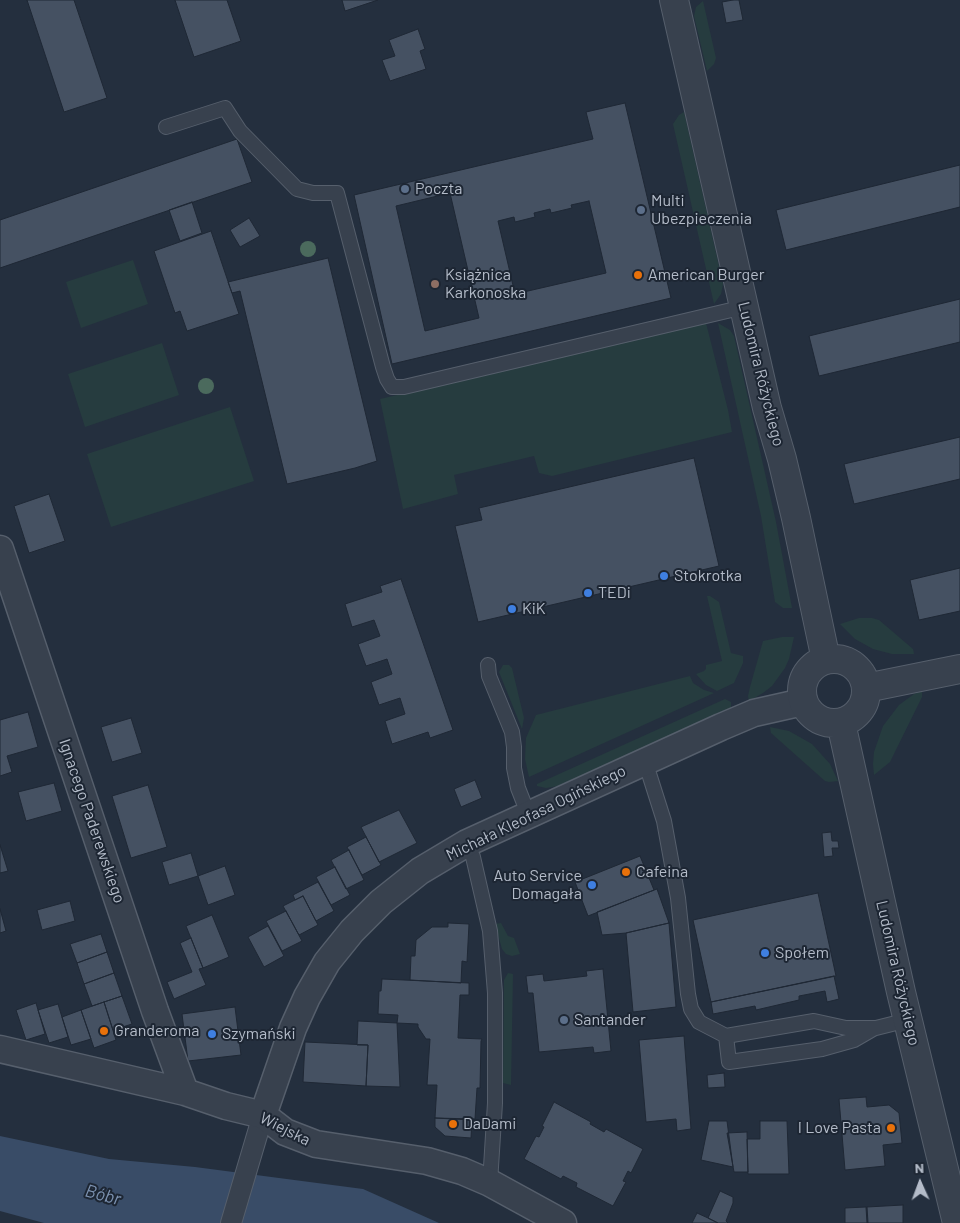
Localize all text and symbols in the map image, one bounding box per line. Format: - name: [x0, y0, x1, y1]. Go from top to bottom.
- place label: Poczta: [415, 179, 462, 199]
- marker: Poczta: [399, 183, 411, 195]
- place label: Multi Ubezpieczenia: [651, 191, 752, 229]
- marker: Multi Ubezpieczenia: [635, 204, 647, 216]
- place label: Książnica Karkonoska: [445, 265, 526, 303]
- place label: American Burger: [648, 265, 765, 285]
- marker: American Burger: [632, 269, 644, 281]
- marker: Książnica Karkonoska: [429, 278, 441, 290]
- street label: Ludomira Różyckiego: [734, 300, 788, 448]
- place label: Stokrotka: [674, 566, 742, 586]
- marker: Stokrotka: [658, 570, 670, 582]
- place label: TEDi: [598, 583, 631, 603]
- marker: TEDi: [582, 587, 594, 599]
- place label: KiK: [522, 599, 546, 619]
- marker: KiK: [506, 603, 518, 615]
- street label: Ignacego Paderewskiego: [55, 736, 129, 906]
- street label: Michała Kleofasa Ogińskiego: [443, 761, 629, 865]
- place label: Cafeina: [636, 862, 688, 882]
- place label: Auto Service Domagała: [494, 866, 582, 904]
- marker: Cafeina: [620, 866, 632, 878]
- marker: Auto Service Domagała: [586, 879, 598, 891]
- street label: Ludomira Różyckiego: [872, 899, 924, 1047]
- place label: Społem: [775, 943, 829, 963]
- marker: Społem: [759, 947, 771, 959]
- place label: Santander: [574, 1010, 646, 1030]
- marker: Santander: [558, 1014, 570, 1026]
- place label: Granderoma: [114, 1021, 199, 1041]
- place label: Szymański: [222, 1024, 296, 1044]
- marker: Granderoma: [98, 1025, 110, 1037]
- marker: Szymański: [206, 1028, 218, 1040]
- street label: Wiejska: [256, 1108, 314, 1150]
- place label: DaDami: [463, 1114, 516, 1134]
- marker: DaDami: [447, 1118, 459, 1130]
- place label: I Love Pasta: [798, 1118, 881, 1138]
- marker: I Love Pasta: [885, 1122, 897, 1134]
- north arrow: [895, 1158, 945, 1208]
- text: N: [915, 1159, 924, 1176]
- water label: Bóbr: [83, 1180, 123, 1210]

